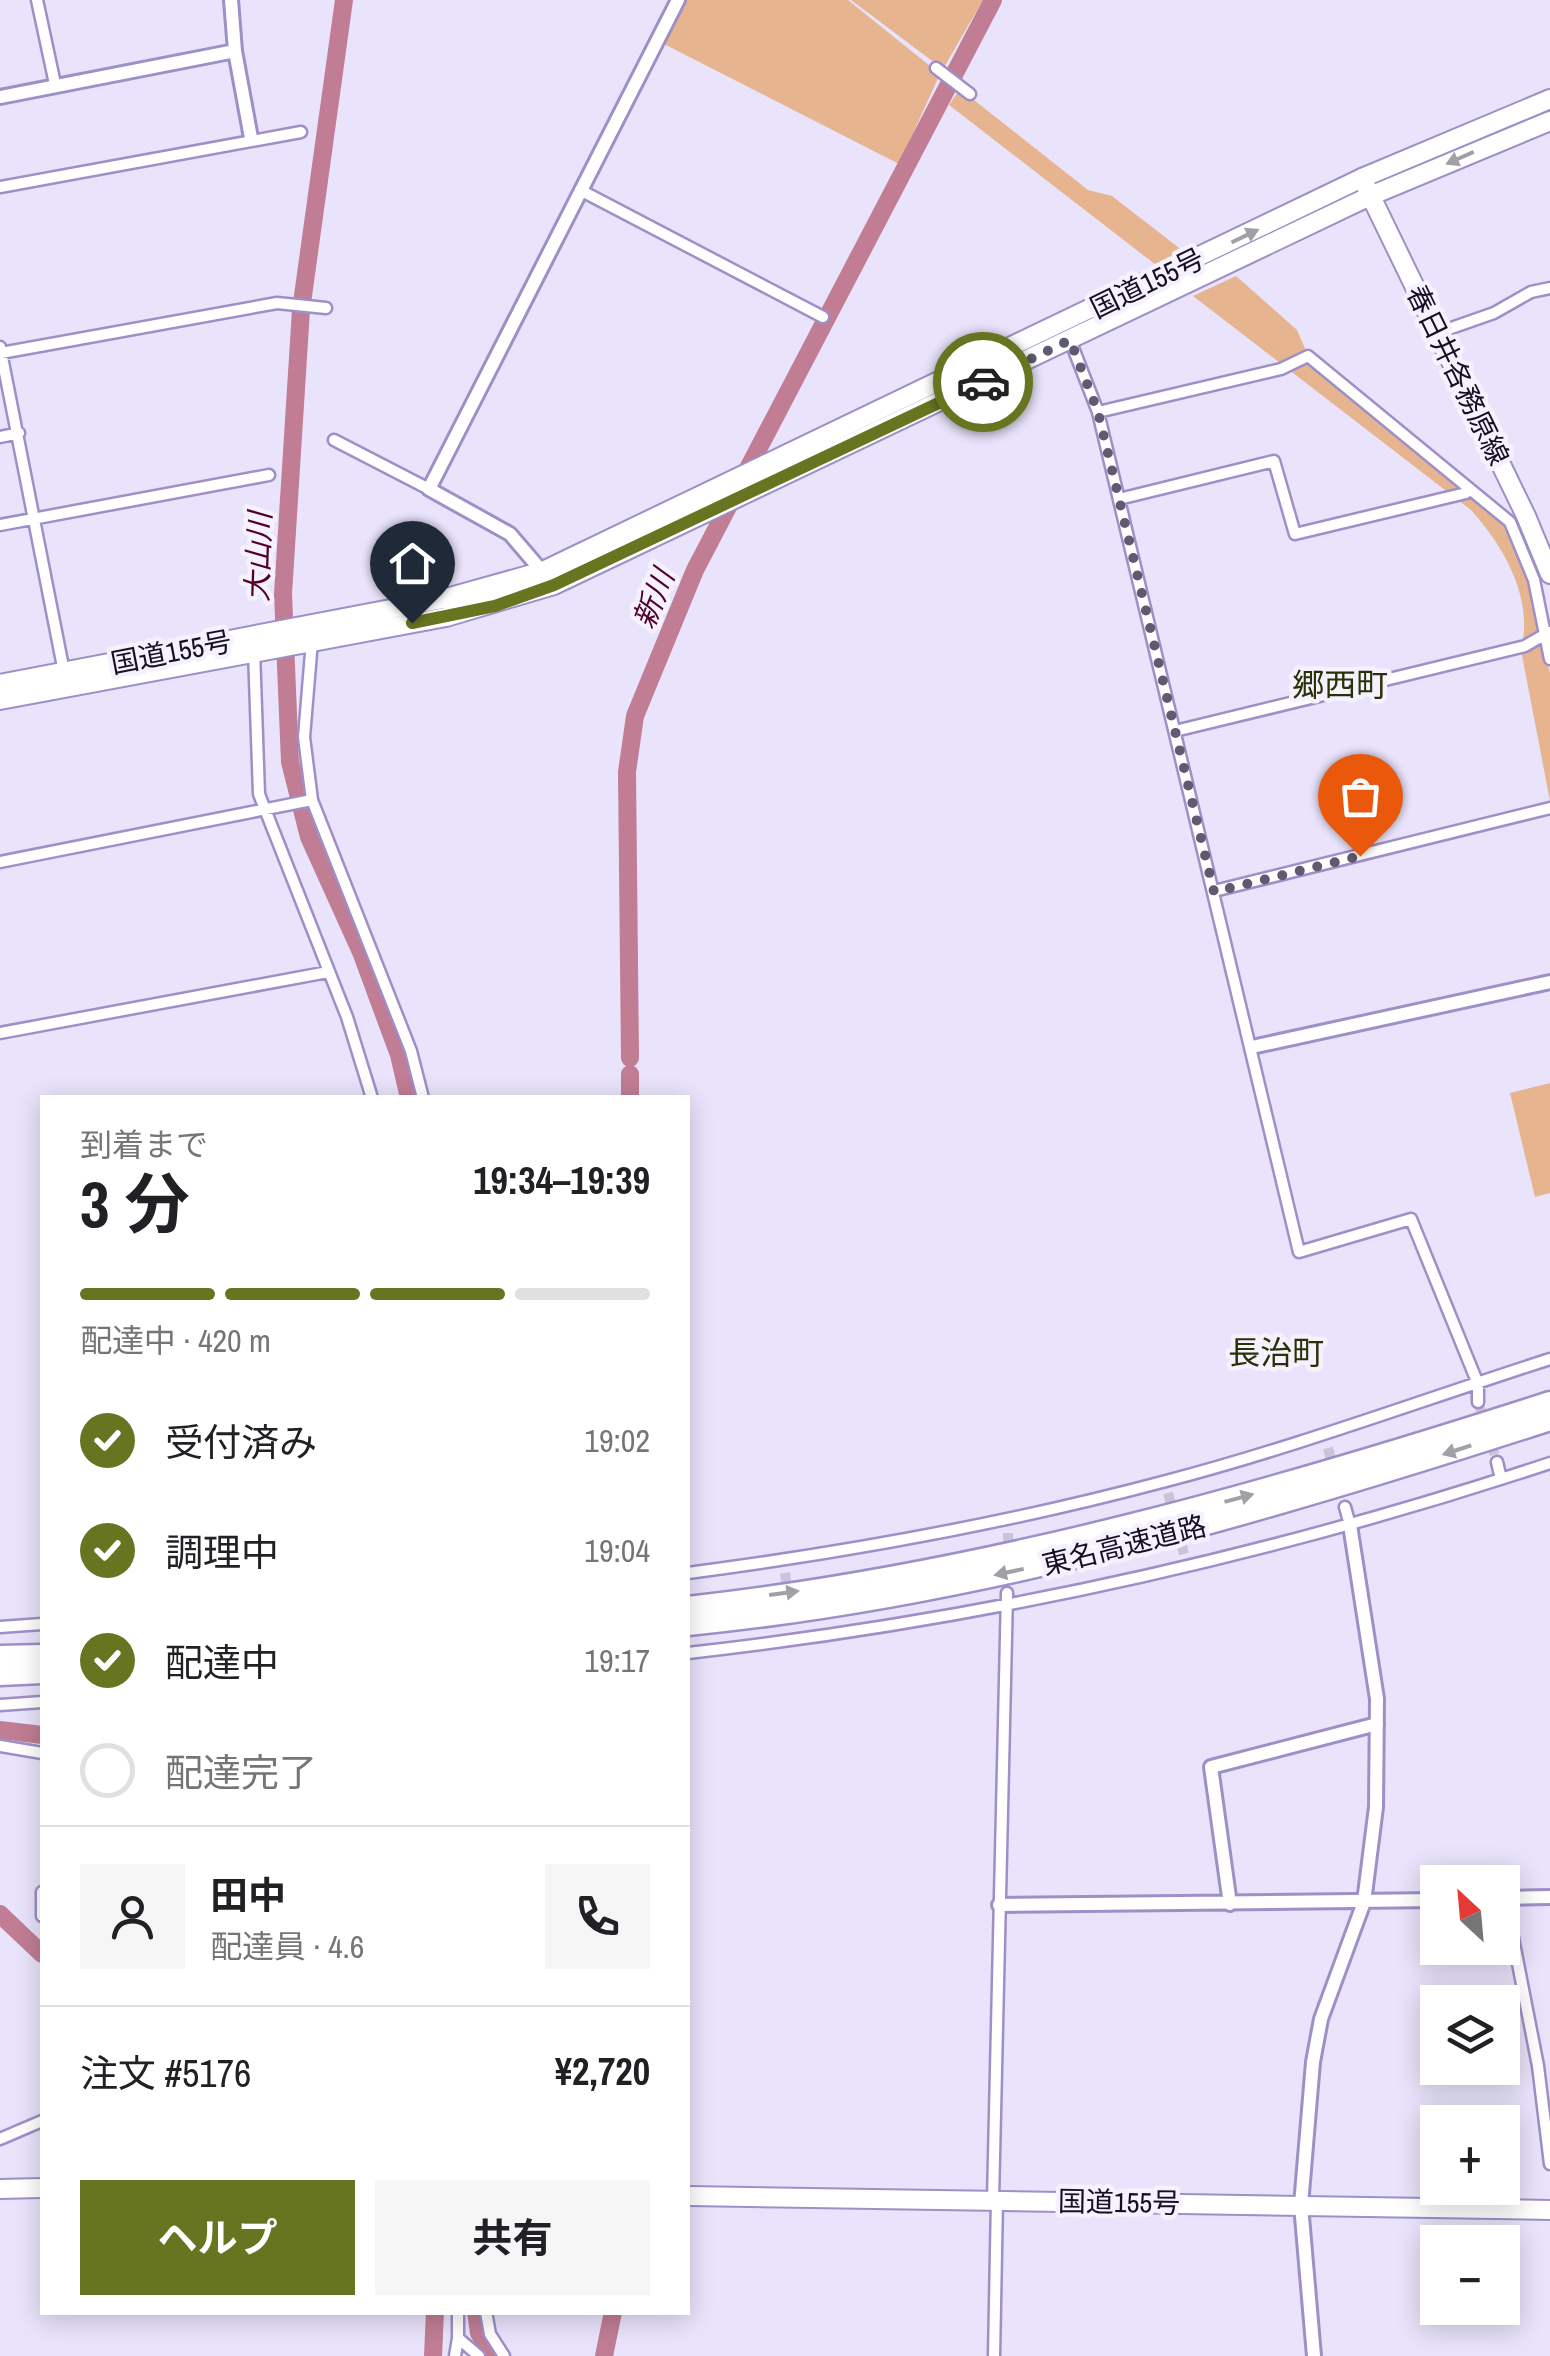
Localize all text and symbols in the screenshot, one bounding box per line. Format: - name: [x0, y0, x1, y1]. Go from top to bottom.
- one-way arrow: [1445, 150, 1475, 166]
- one-way arrow: [1230, 228, 1259, 245]
- street label: 国道155号: [1084, 239, 1210, 327]
- street label: 春日井各務原線: [1398, 279, 1518, 471]
- courier: [933, 332, 1033, 432]
- icon: car: [956, 355, 1011, 410]
- water label: 大山川: [236, 508, 280, 603]
- pin: [370, 521, 455, 624]
- icon: home: [385, 536, 440, 591]
- water label: 新川: [623, 561, 684, 634]
- street label: 国道155号: [107, 622, 235, 682]
- district label: 郷西町: [1292, 663, 1388, 706]
- pin: [1318, 754, 1403, 857]
- icon: bag: [1333, 769, 1388, 824]
- text: 到着まで: [80, 1123, 208, 1166]
- text: 19:34–19:39: [473, 1155, 650, 1206]
- text: 3 分: [80, 1160, 189, 1247]
- text: 配達中 · 420 m: [80, 1319, 271, 1362]
- district label: 長治町: [1228, 1331, 1324, 1374]
- icon: check: [80, 1413, 135, 1468]
- text: 受付済み: [165, 1417, 317, 1468]
- text: 19:02: [584, 1419, 650, 1462]
- one-way arrow: [1442, 1444, 1472, 1459]
- one-way arrow: [1224, 1489, 1255, 1505]
- street label: 東名高速道路: [1038, 1506, 1210, 1584]
- icon: check: [80, 1523, 135, 1578]
- text: 調理中: [165, 1527, 279, 1578]
- text: 19:04: [584, 1529, 650, 1572]
- one-way arrow: [993, 1565, 1024, 1581]
- one-way arrow: [769, 1585, 800, 1601]
- icon: check: [80, 1633, 135, 1688]
- text: 配達中: [165, 1637, 279, 1688]
- text: 19:17: [584, 1639, 650, 1682]
- text: 配達完了: [165, 1747, 317, 1798]
- button: person: [80, 1864, 185, 1969]
- button: phone: [545, 1864, 650, 1969]
- north arrow: [1420, 1865, 1520, 1965]
- map controls: [1420, 1865, 1520, 2325]
- text: 田中: [210, 1870, 286, 1921]
- text: 配達員 · 4.6: [210, 1925, 364, 1968]
- button: layers: [1420, 1985, 1520, 2085]
- text: ¥2,720: [555, 2046, 650, 2097]
- text: 注文 #5176: [80, 2048, 251, 2099]
- button: +: [1420, 2105, 1520, 2205]
- button: ヘルプ: [80, 2180, 355, 2295]
- button: 共有: [375, 2180, 650, 2295]
- street label: 国道155号: [1058, 2182, 1180, 2222]
- button: −: [1420, 2225, 1520, 2325]

